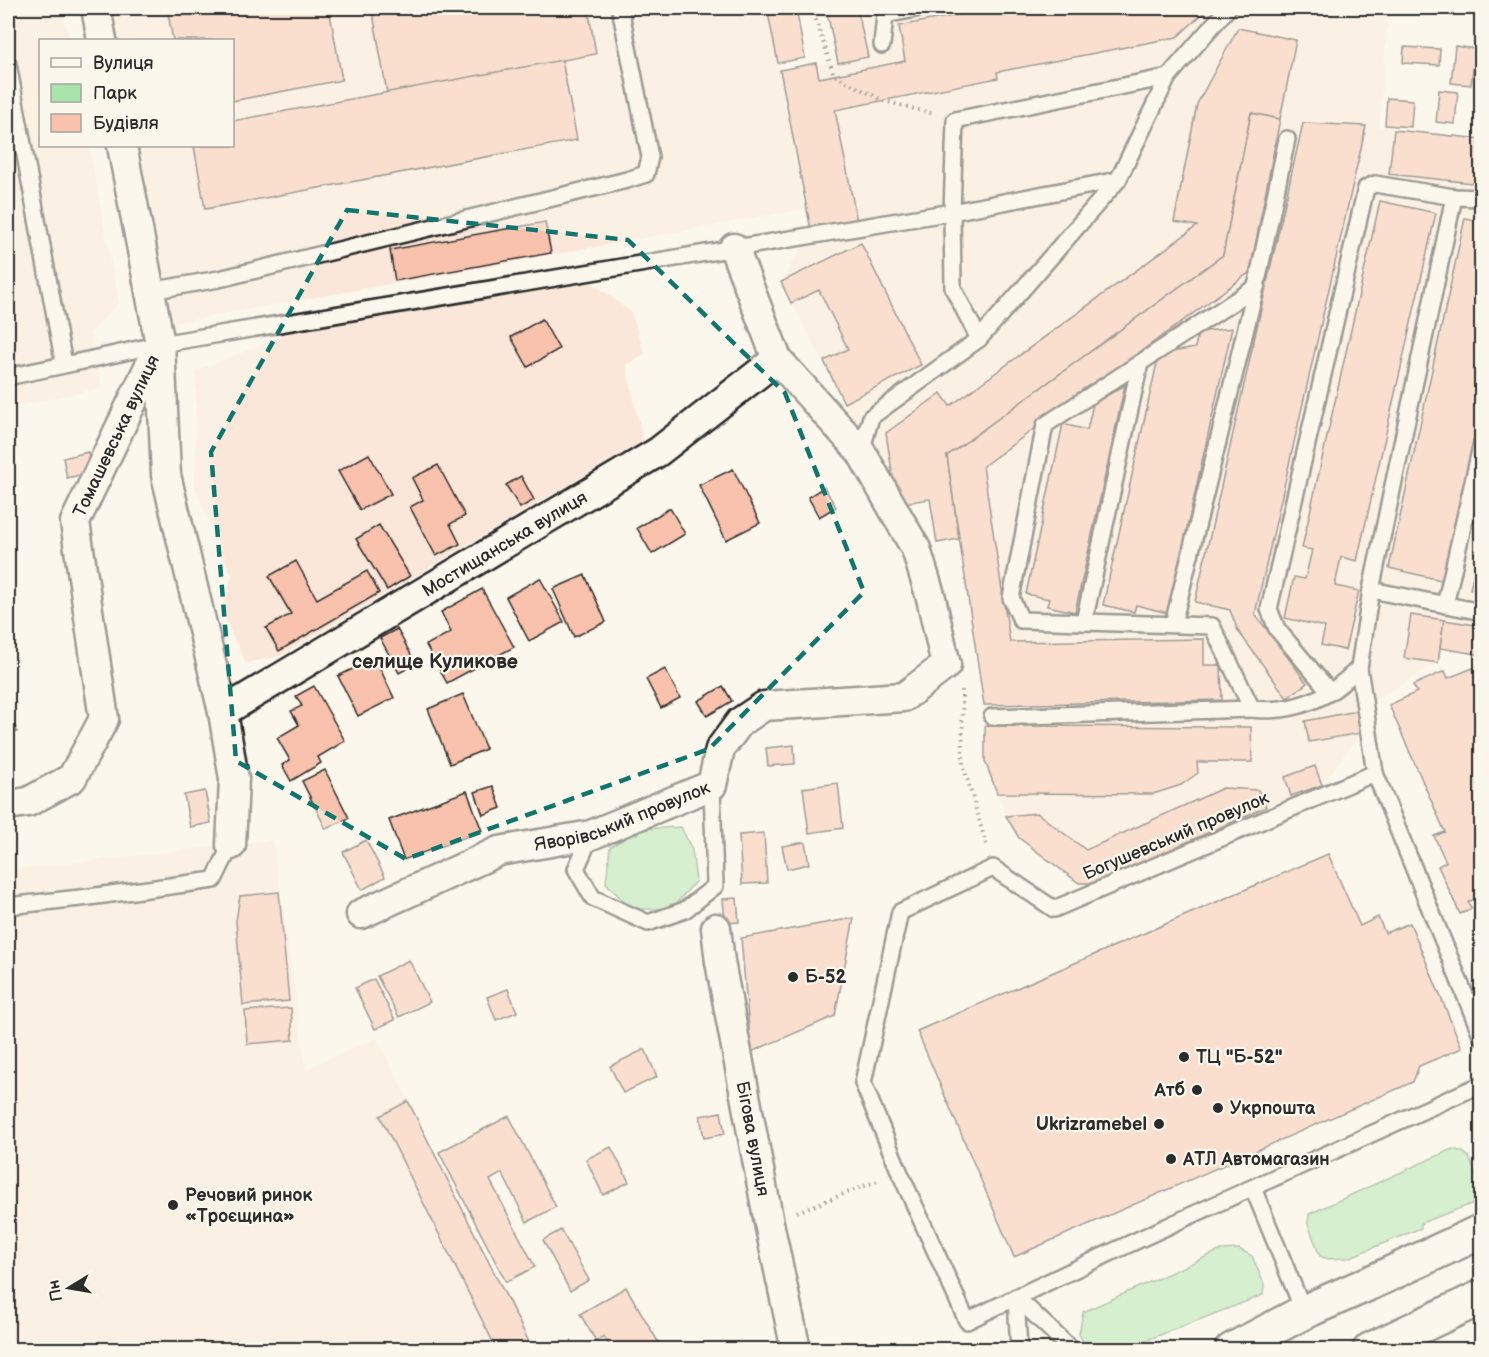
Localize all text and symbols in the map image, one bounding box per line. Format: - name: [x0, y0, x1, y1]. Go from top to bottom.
- legend: [39, 39, 234, 147]
- text: Вулиця: [93, 53, 154, 74]
- text: Парк: [93, 83, 137, 104]
- text: Будівля: [93, 113, 159, 134]
- street label: Томашевська вулиця: [69, 352, 164, 520]
- street label: Мостищанська вулиця: [418, 486, 591, 601]
- district label: селище Куликове: [352, 650, 518, 674]
- street label: Яворівський провулок: [532, 776, 713, 855]
- street label: Богушевський провулок: [1080, 787, 1272, 885]
- place label: Б-52: [805, 967, 846, 988]
- marker: Б-52: [786, 970, 800, 984]
- place label: ТЦ "Б-52": [1196, 1047, 1283, 1068]
- marker: ТЦ "Б-52": [1177, 1050, 1191, 1064]
- street label: Бігова вулиця: [732, 1079, 774, 1198]
- place label: Атб: [1154, 1080, 1185, 1101]
- marker: Атб: [1190, 1083, 1204, 1097]
- place label: Укрпошта: [1230, 1098, 1316, 1119]
- marker: Укрпошта: [1211, 1101, 1225, 1115]
- place label: Ukrizramebel: [1036, 1114, 1147, 1135]
- marker: Ukrizramebel: [1152, 1117, 1166, 1131]
- place label: АТЛ Автомагазин: [1182, 1149, 1330, 1170]
- marker: АТЛ Автомагазин: [1164, 1152, 1178, 1166]
- place label: Речовий ринок «Троєщина»: [185, 1185, 312, 1227]
- marker: Речовий ринок «Троєщина»: [166, 1198, 180, 1212]
- north arrow: [39, 1258, 99, 1318]
- text: Пн: [44, 1278, 67, 1303]

